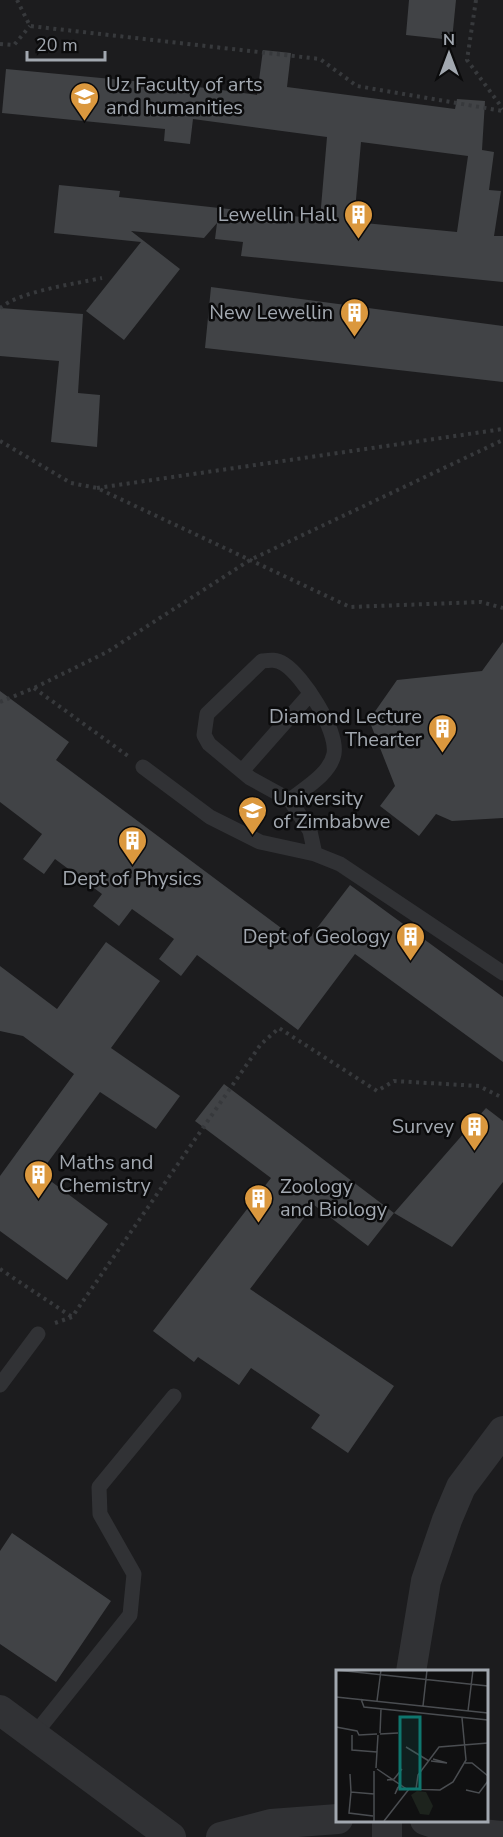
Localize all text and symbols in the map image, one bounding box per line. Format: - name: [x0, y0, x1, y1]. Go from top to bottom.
- scale bar: [27, 24, 105, 62]
- north arrow: [419, 24, 479, 84]
- text: N: [443, 29, 455, 51]
- text: 20 m: [36, 33, 78, 57]
- place label: Uz Faculty of arts and humanities: [106, 71, 263, 121]
- school or university icon: Uz Faculty of arts and humanities: [69, 80, 101, 122]
- building icon: Lewellin Hall: [342, 198, 374, 240]
- place label: Lewellin Hall: [218, 201, 337, 228]
- building icon: New Lewellin: [338, 296, 370, 338]
- place label: New Lewellin: [209, 299, 333, 326]
- place label: Diamond Lecture Thearter: [269, 703, 422, 753]
- building icon: Diamond Lecture Thearter: [427, 712, 459, 754]
- place label: University of Zimbabwe: [273, 785, 390, 835]
- school or university icon: University of Zimbabwe: [236, 794, 268, 836]
- building icon: Dept of Physics: [116, 824, 148, 866]
- place label: Dept of Physics: [62, 865, 202, 892]
- building icon: Dept of Geology: [395, 920, 427, 962]
- place label: Dept of Geology: [243, 923, 391, 950]
- building icon: Survey: [459, 1110, 491, 1152]
- place label: Survey: [392, 1113, 455, 1140]
- place label: Maths and Chemistry: [59, 1149, 153, 1199]
- building icon: Maths and Chemistry: [22, 1158, 54, 1200]
- place label: Zoology and Biology: [280, 1173, 388, 1223]
- building icon: Zoology and Biology: [243, 1182, 275, 1224]
- inset map: [336, 1670, 488, 1822]

